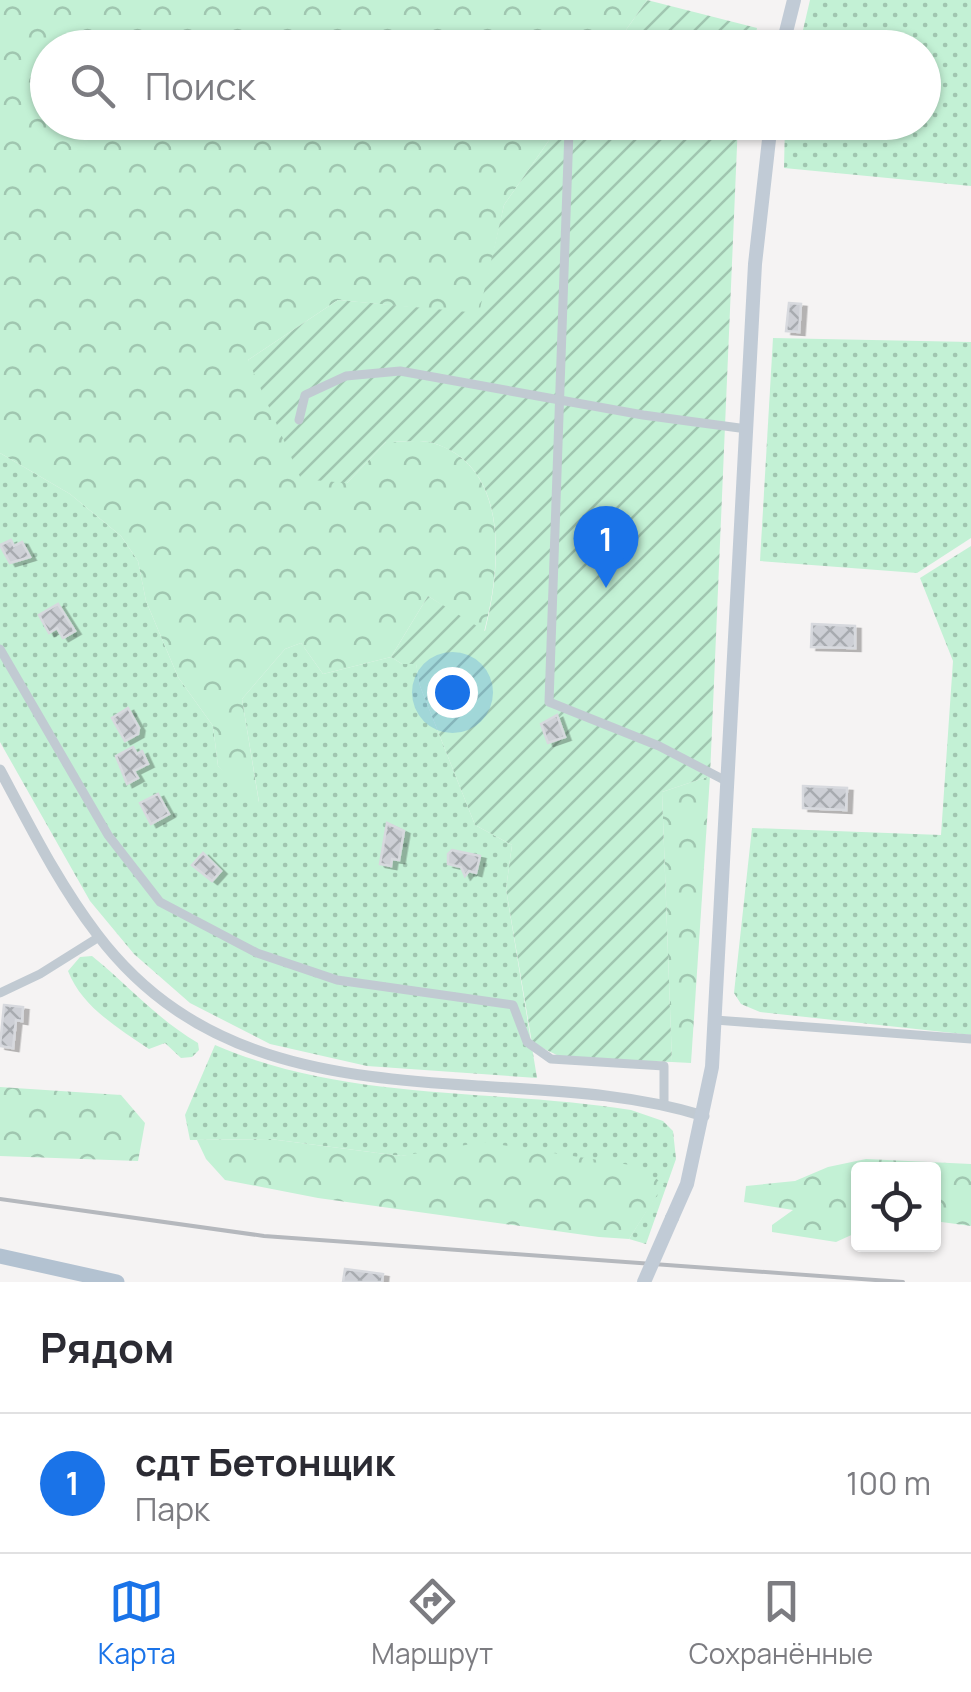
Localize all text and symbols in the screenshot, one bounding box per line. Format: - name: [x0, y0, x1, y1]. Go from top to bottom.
- search box: [30, 30, 941, 140]
- icon: search: [65, 58, 120, 113]
- text: Поиск: [145, 59, 255, 111]
- pin: 1: [574, 506, 638, 588]
- your location: [427, 667, 478, 718]
- map controls: [851, 1162, 941, 1252]
- button: locate: [851, 1162, 941, 1252]
- text: Рядом: [40, 1318, 174, 1376]
- text: сдт Бетонщик: [135, 1435, 395, 1487]
- text: 1: [65, 1461, 80, 1505]
- text: 100 m: [846, 1461, 931, 1505]
- text: Парк: [135, 1487, 210, 1531]
- tab: Карта: [98, 1574, 176, 1672]
- tab: Маршрут: [371, 1574, 493, 1672]
- tab: Сохранённые: [689, 1574, 873, 1672]

